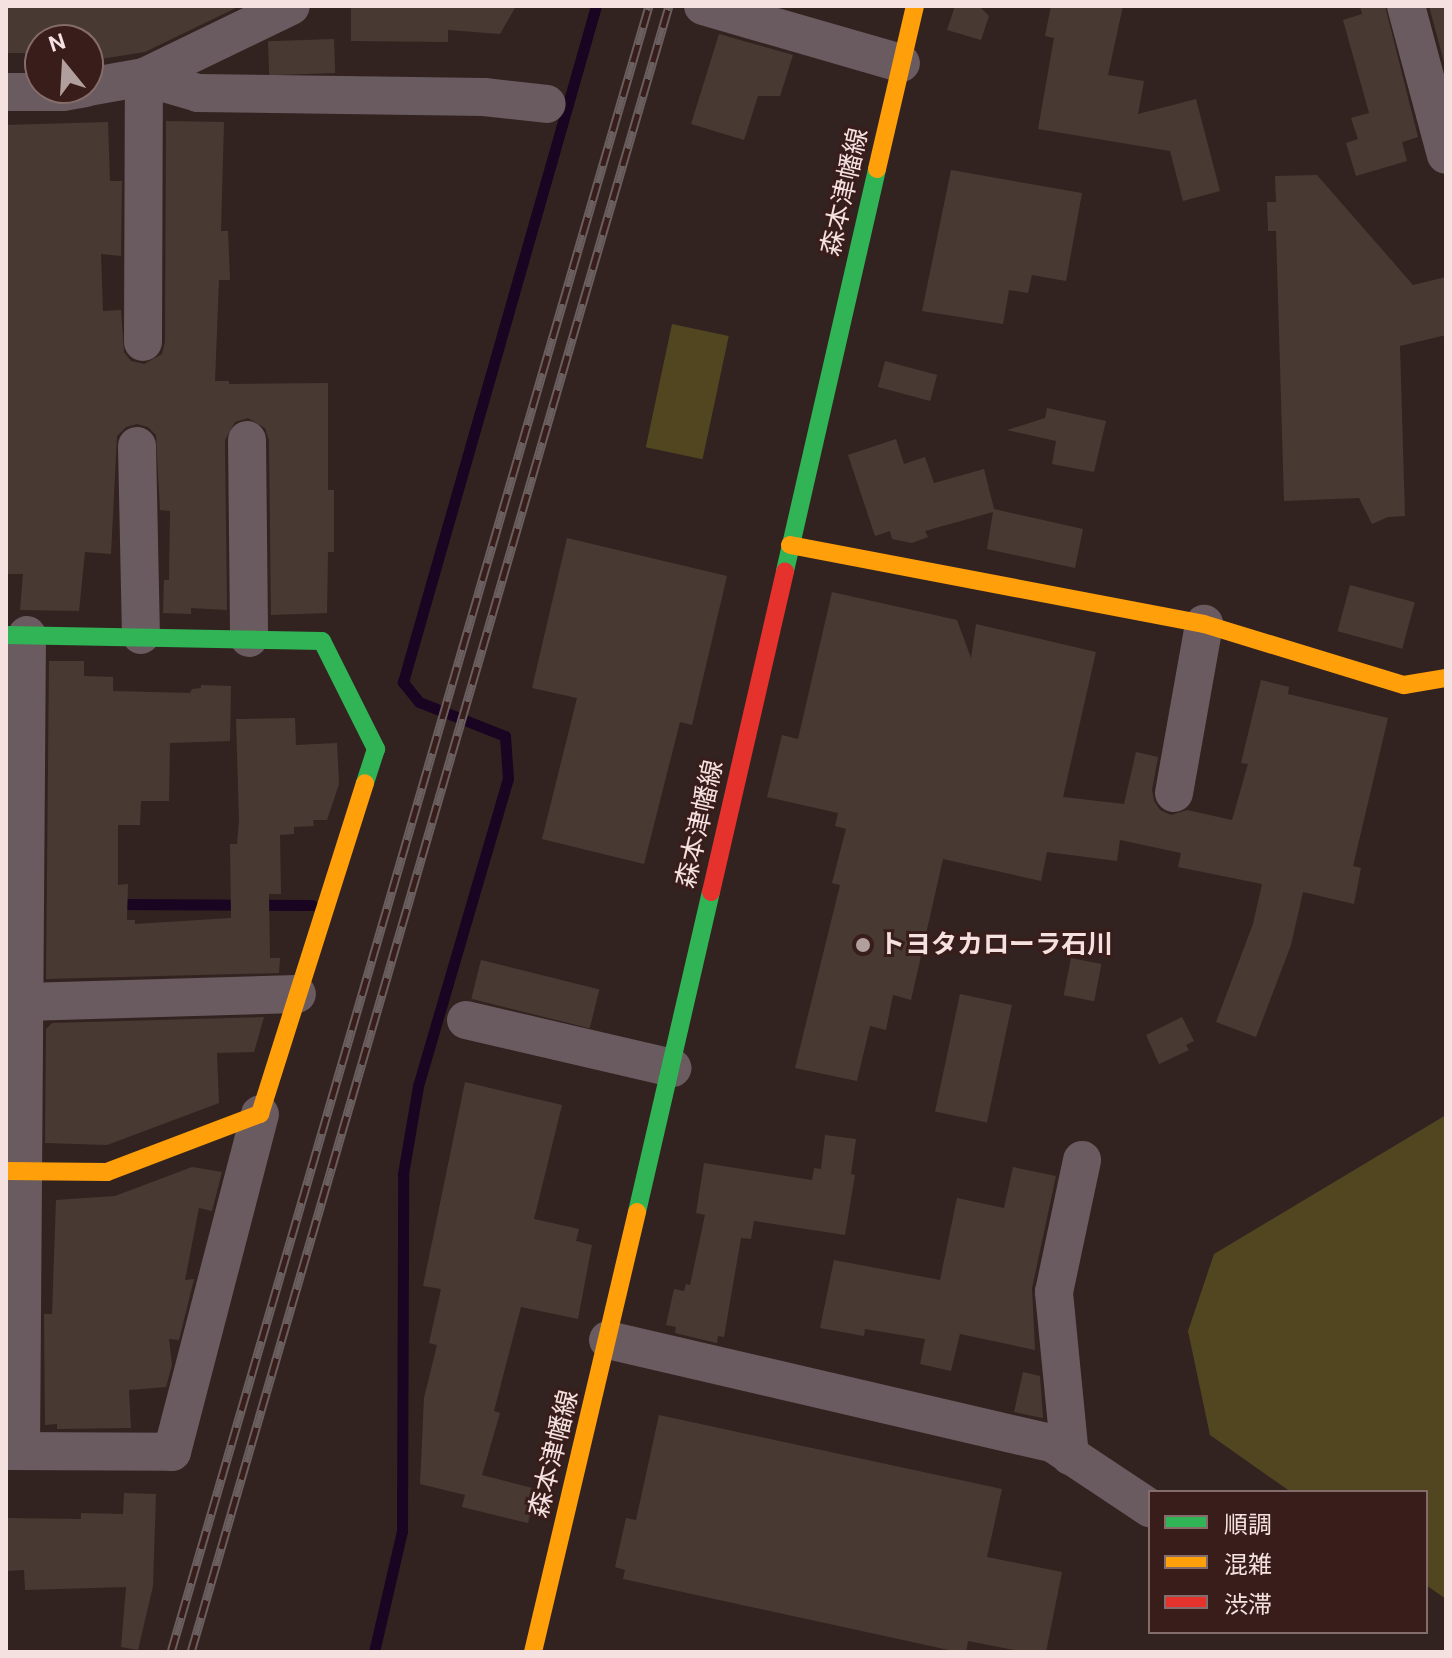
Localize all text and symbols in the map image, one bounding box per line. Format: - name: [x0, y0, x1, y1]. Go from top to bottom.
- north arrow: [24, 24, 104, 104]
- text: N: [45, 26, 69, 59]
- street label: 森本津幡線: [815, 125, 875, 259]
- street label: 森本津幡線: [670, 757, 730, 891]
- place label: トヨタカローラ石川: [879, 929, 1113, 961]
- marker: トヨタカローラ石川: [854, 936, 872, 954]
- street label: 森本津幡線: [523, 1387, 585, 1521]
- legend: [1148, 1490, 1428, 1634]
- text: 順調: [1224, 1509, 1272, 1540]
- text: 混雑: [1224, 1549, 1272, 1580]
- text: 渋滞: [1224, 1589, 1272, 1620]

